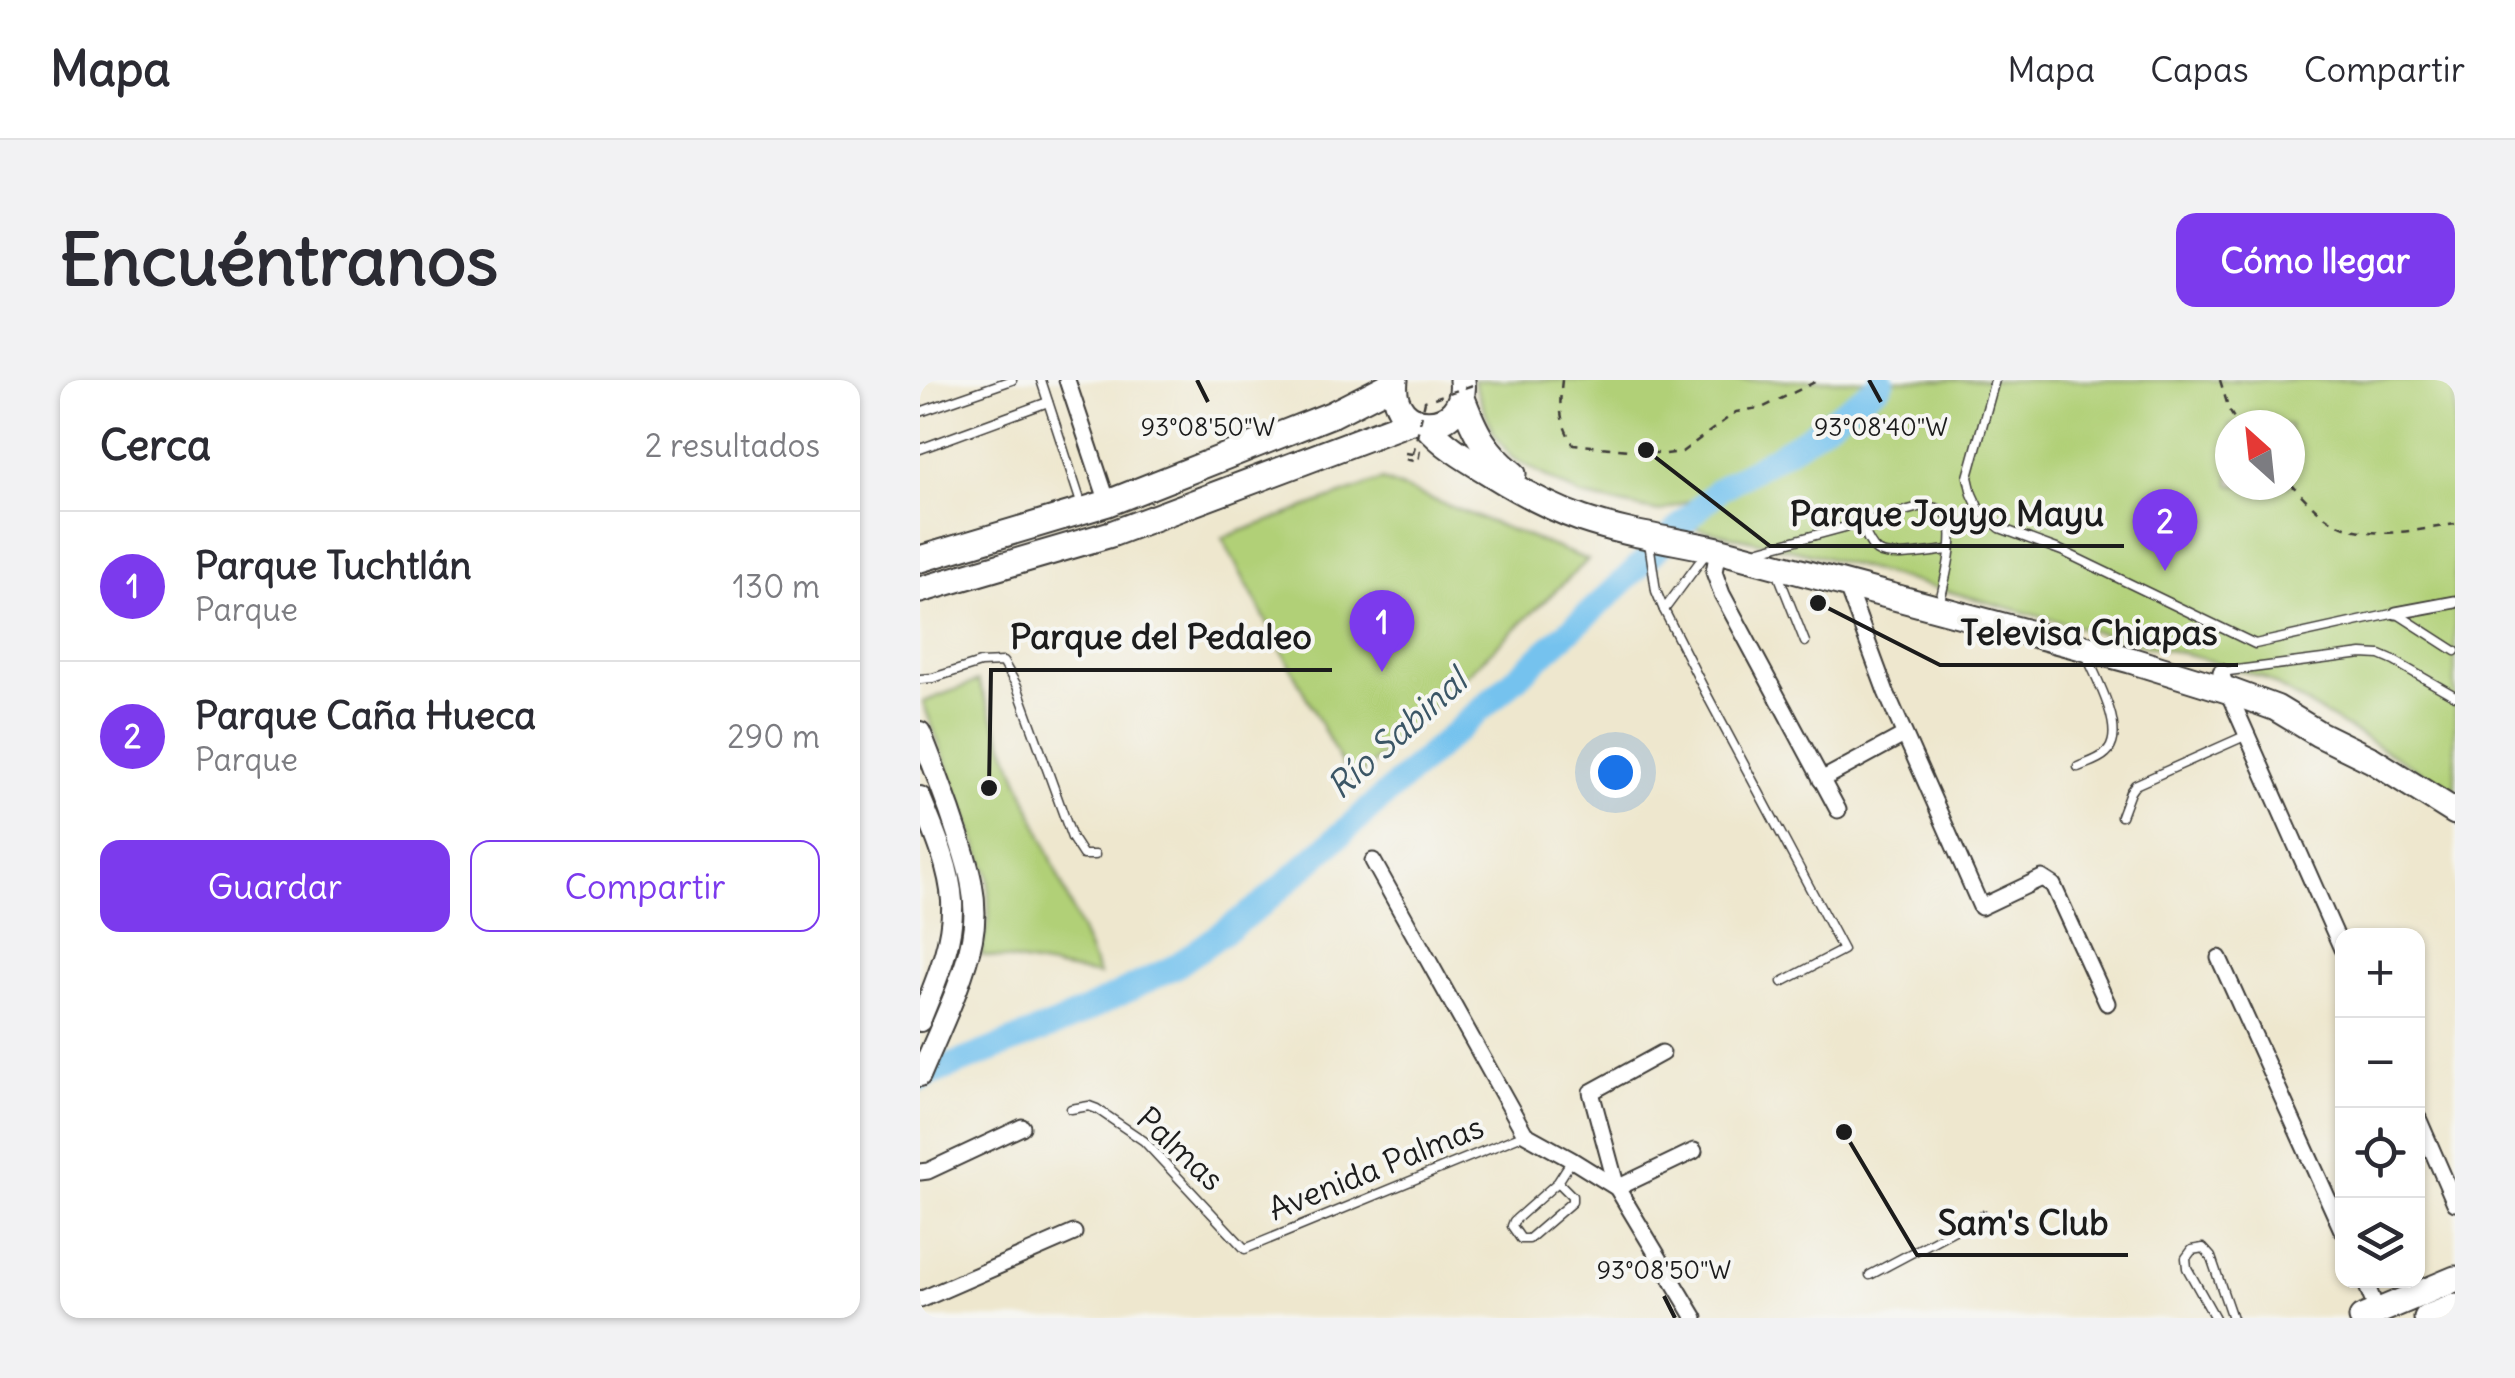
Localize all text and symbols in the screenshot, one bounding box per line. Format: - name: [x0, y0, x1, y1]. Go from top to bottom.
- text: Mapa: [50, 39, 171, 99]
- text: Mapa: [2007, 47, 2095, 91]
- text: Capas: [2150, 47, 2249, 91]
- text: Compartir: [2304, 47, 2465, 91]
- button: Cómo llegar: [2176, 213, 2455, 307]
- text: Encuéntranos: [60, 216, 498, 304]
- north arrow: [2215, 410, 2305, 500]
- text: 93°08'50"W: [1141, 411, 1275, 443]
- text: 93°08'40"W: [1814, 411, 1948, 443]
- text: Cerca: [100, 419, 211, 471]
- text: 2 resultados: [645, 425, 820, 466]
- callout: Parque Joyyo Mayu: [1770, 481, 2124, 546]
- pin: 2: [2132, 489, 2198, 571]
- text: Parque Joyyo Mayu: [1790, 491, 2104, 535]
- text: Parque Tuchtlán: [195, 542, 471, 589]
- text: 1: [126, 566, 139, 607]
- text: 130 m: [732, 566, 820, 607]
- text: Parque: [195, 589, 298, 630]
- pin: 1: [1350, 590, 1414, 672]
- callout: Televisa Chiapas: [1940, 600, 2238, 665]
- callout: Parque del Pedaleo: [991, 605, 1332, 670]
- text: Televisa Chiapas: [1960, 610, 2218, 654]
- text: Parque del Pedaleo: [1010, 614, 1312, 658]
- water label: Río Sabinal: [1317, 656, 1478, 807]
- text: Parque Caña Hueca: [195, 692, 536, 739]
- text: 2: [124, 716, 141, 757]
- text: 290 m: [727, 716, 820, 757]
- text: Parque: [195, 739, 298, 780]
- your location: [1590, 747, 1641, 798]
- button: Guardar: [100, 840, 450, 932]
- button: Compartir: [470, 840, 820, 932]
- map controls: [2335, 928, 2425, 1288]
- button: +: [2335, 928, 2425, 1018]
- button: −: [2335, 1018, 2425, 1108]
- street label: Palmas: [1128, 1098, 1233, 1199]
- street label: Avenida Palmas: [1262, 1106, 1489, 1229]
- button: locate: [2335, 1108, 2425, 1198]
- callout: Sam's Club: [1917, 1190, 2128, 1255]
- button: layers: [2335, 1198, 2425, 1288]
- text: Sam's Club: [1937, 1200, 2109, 1244]
- text: 93°08'50"W: [1597, 1254, 1731, 1286]

